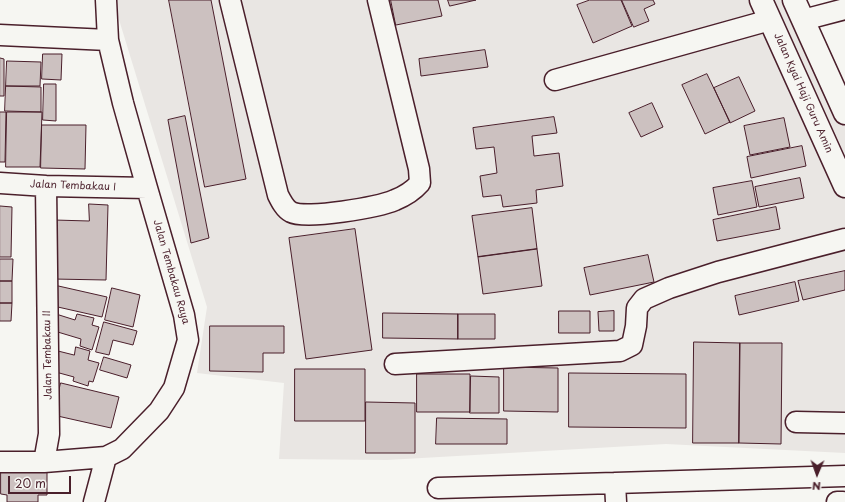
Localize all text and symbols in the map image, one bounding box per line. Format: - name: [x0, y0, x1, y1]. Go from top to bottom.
- street label: Jalan Kyai Haji Guru Amin: [771, 31, 835, 155]
- street label: Jalan Tembakau I: [30, 178, 116, 194]
- street label: Jalan Tembakau Raya: [150, 218, 192, 326]
- street label: Jalan Tembakau II: [41, 310, 55, 400]
- north arrow: [797, 454, 837, 494]
- scale bar: [10, 468, 73, 494]
- text: 20 m: [15, 474, 46, 492]
- text: N: [812, 478, 821, 495]

